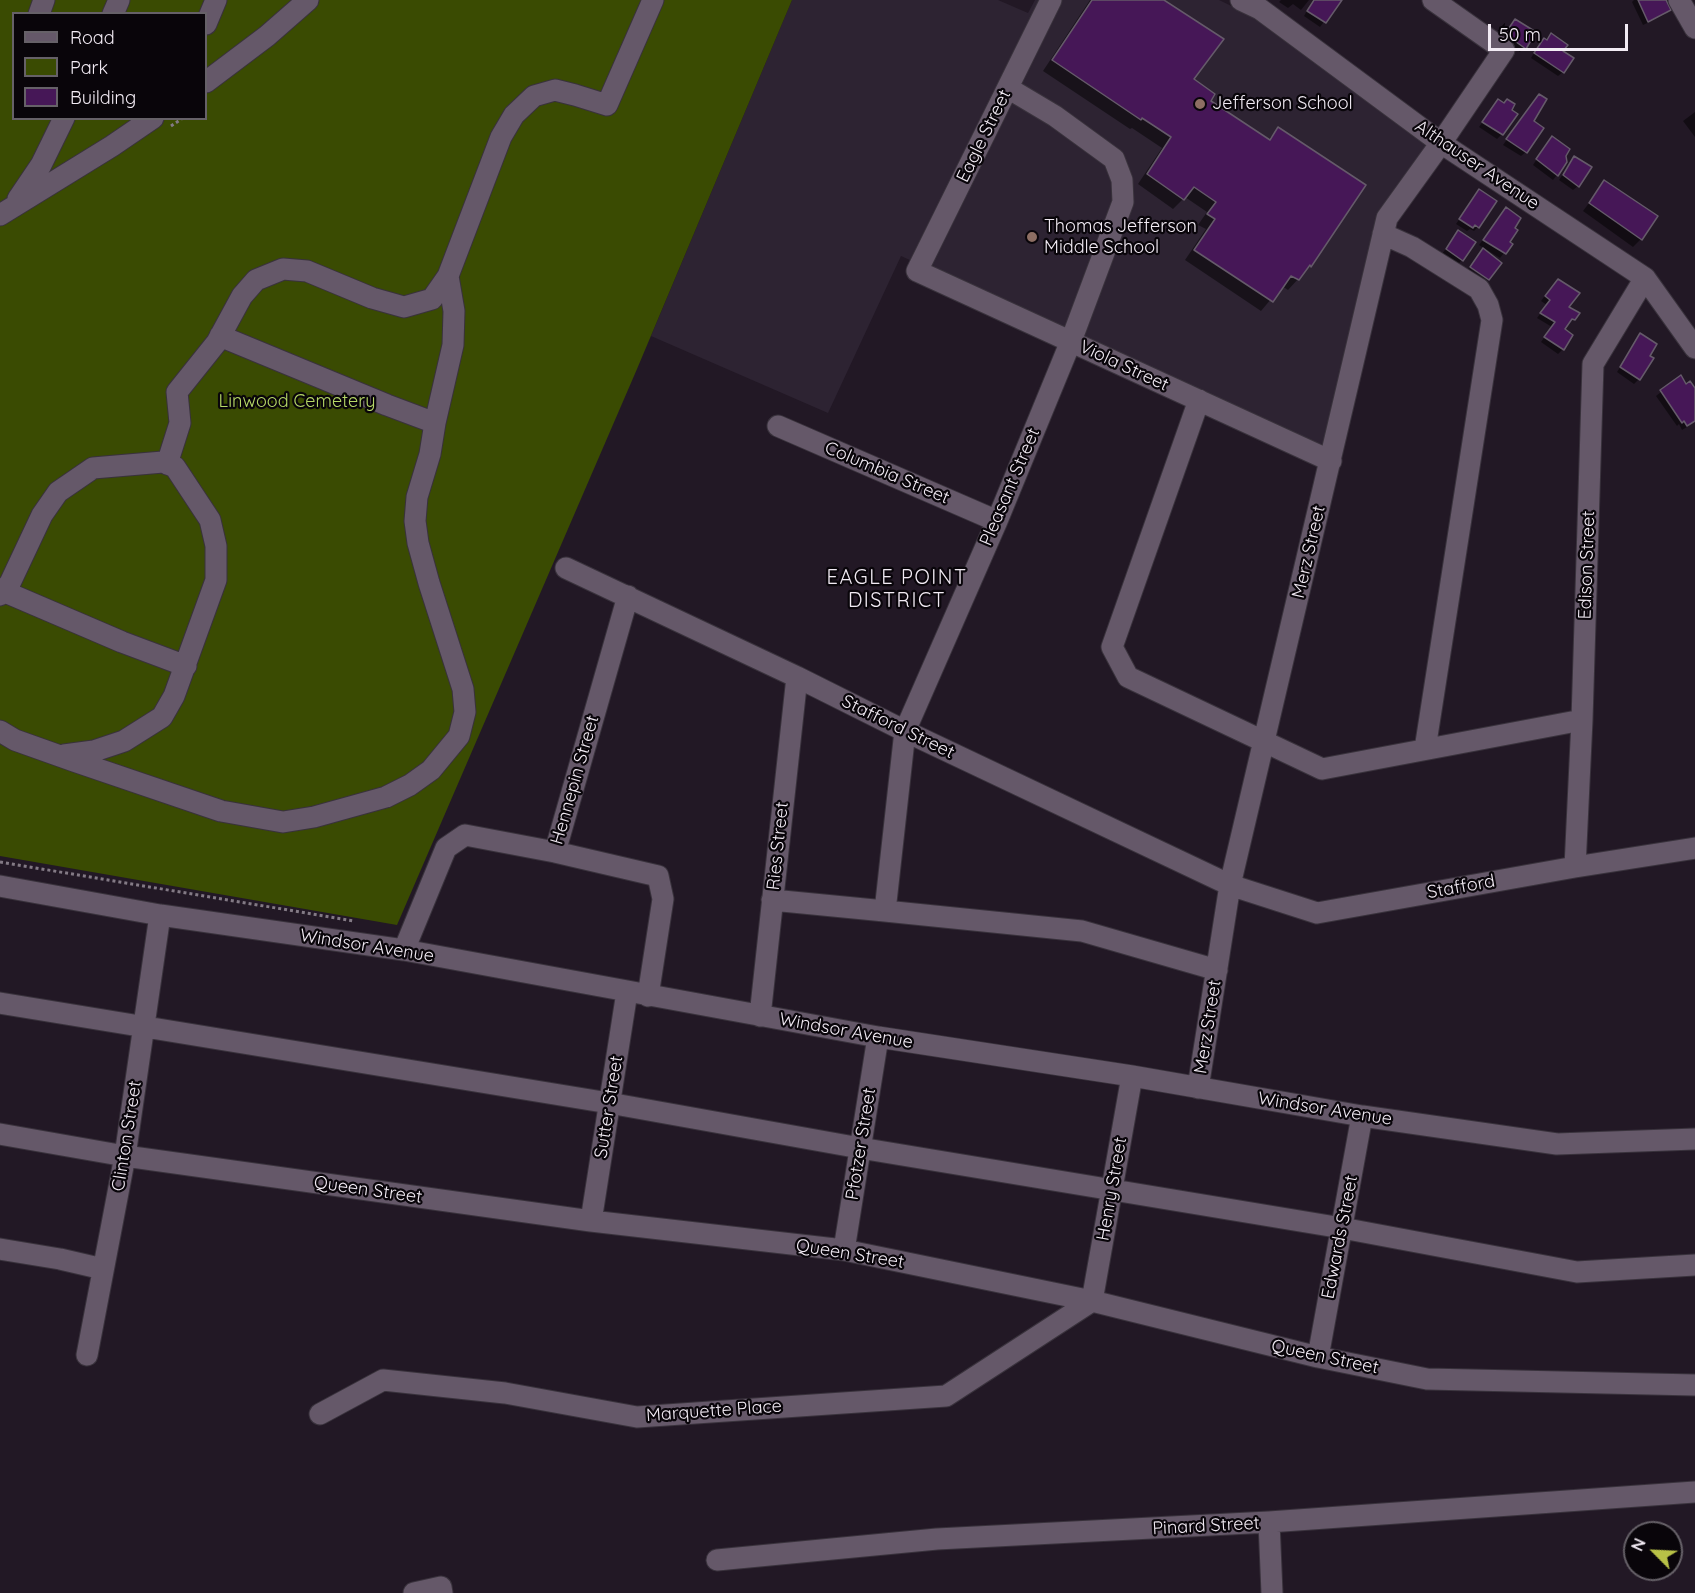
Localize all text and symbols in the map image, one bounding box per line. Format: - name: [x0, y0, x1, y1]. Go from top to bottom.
- legend: [12, 12, 207, 120]
- scale bar: [1491, 12, 1630, 50]
- text: 50 m: [1499, 23, 1541, 46]
- text: Road: [70, 26, 115, 49]
- text: Park: [70, 56, 108, 79]
- text: Building: [70, 86, 136, 109]
- street label: Eagle Street: [952, 86, 1016, 186]
- place label: Jefferson School: [1212, 93, 1353, 115]
- marker: Jefferson School: [1193, 97, 1207, 111]
- street label: Althauser Avenue: [1411, 115, 1543, 215]
- place label: Thomas Jefferson Middle School: [1044, 216, 1197, 258]
- marker: Thomas Jefferson Middle School: [1025, 230, 1039, 244]
- street label: Viola Street: [1076, 336, 1172, 396]
- park label: Linwood Cemetery: [219, 391, 375, 413]
- street label: Pleasant Street: [975, 425, 1045, 549]
- street label: Columbia Street: [822, 437, 952, 509]
- street label: Merz Street: [1288, 503, 1330, 601]
- street label: Edison Street: [1574, 510, 1600, 620]
- district label: EAGLE POINT DISTRICT: [827, 566, 967, 613]
- street label: Stafford Street: [838, 690, 958, 764]
- street label: Hennepin Street: [546, 713, 604, 847]
- street label: Ries Street: [763, 801, 793, 891]
- street label: Stafford: [1425, 870, 1497, 904]
- street label: Windsor Avenue: [299, 925, 435, 967]
- street label: Merz Street: [1190, 979, 1226, 1075]
- street label: Windsor Avenue: [778, 1009, 914, 1053]
- street label: Sutter Street: [590, 1054, 628, 1160]
- street label: Clinton Street: [108, 1079, 146, 1193]
- street label: Pfotzer Street: [841, 1086, 881, 1202]
- street label: Windsor Avenue: [1257, 1088, 1393, 1130]
- street label: Henry Street: [1092, 1136, 1132, 1242]
- street label: Queen Street: [313, 1172, 423, 1208]
- street label: Edwards Street: [1317, 1173, 1363, 1301]
- street label: Queen Street: [794, 1235, 906, 1273]
- street label: Queen Street: [1269, 1335, 1381, 1379]
- street label: Marquette Place: [645, 1395, 783, 1427]
- street label: Pinard Street: [1152, 1512, 1260, 1540]
- north arrow: [1623, 1521, 1683, 1581]
- text: N: [1627, 1535, 1650, 1554]

